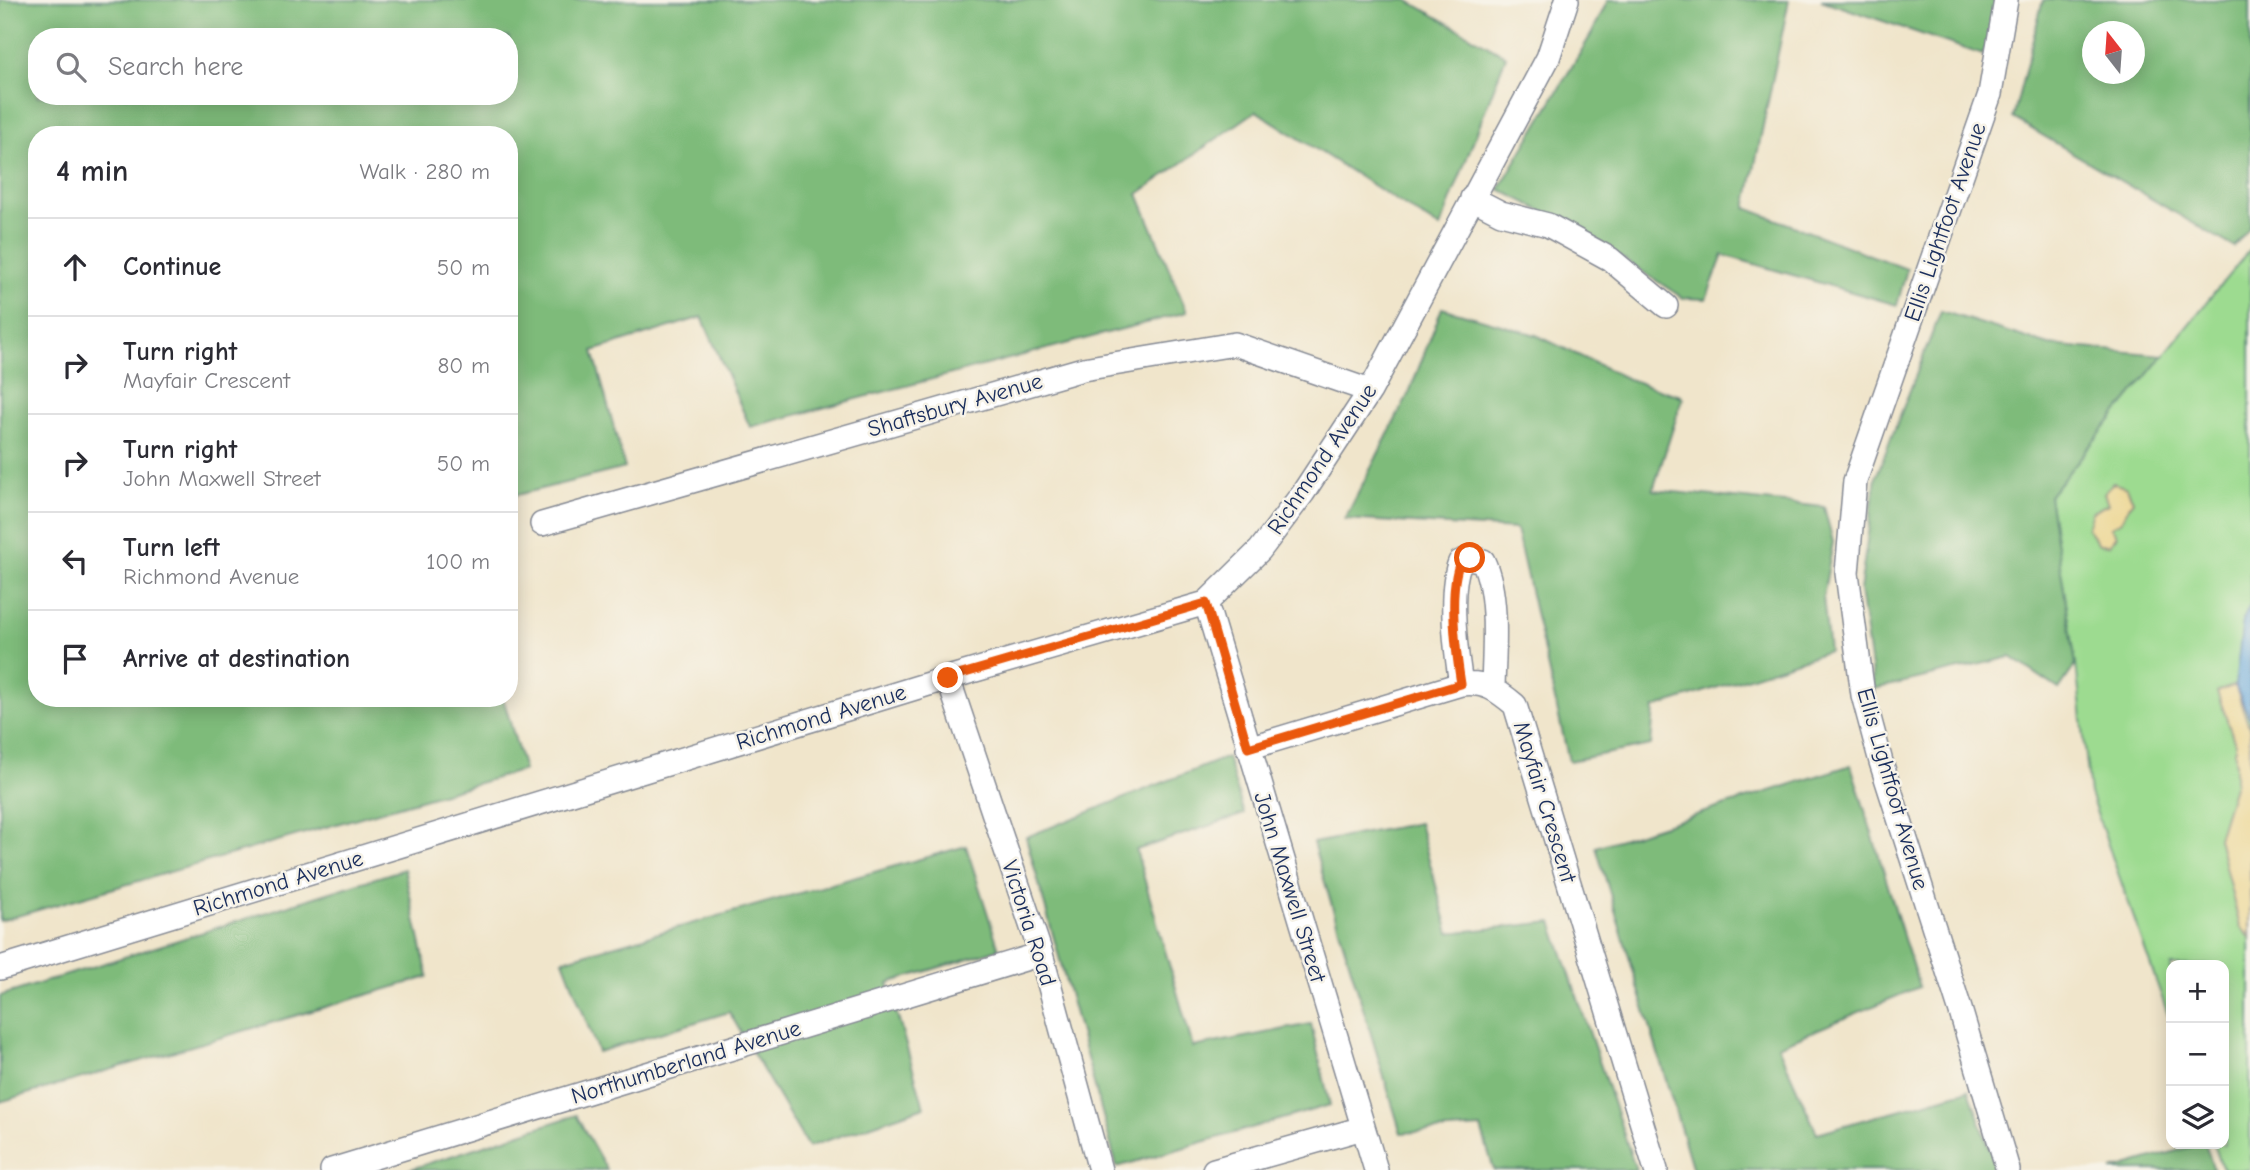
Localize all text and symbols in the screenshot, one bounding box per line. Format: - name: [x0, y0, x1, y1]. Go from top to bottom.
- north arrow: [2082, 21, 2145, 84]
- search box: [28, 28, 518, 105]
- icon: search: [52, 48, 90, 86]
- text: Search here: [108, 52, 243, 82]
- street label: Ellis Lightfoot Avenue: [1898, 119, 1992, 325]
- text: 4 min: [56, 154, 128, 189]
- text: Walk · 280 m: [360, 158, 490, 185]
- icon: ahead: [56, 248, 94, 286]
- text: Continue: [123, 252, 221, 282]
- text: 50 m: [437, 254, 490, 281]
- text: Turn right: [123, 337, 237, 367]
- icon: right: [56, 346, 94, 384]
- text: 80 m: [437, 352, 490, 379]
- text: Mayfair Crescent: [123, 367, 290, 394]
- street label: Shaftsbury Avenue: [864, 367, 1046, 443]
- street label: Richmond Avenue: [1262, 378, 1382, 540]
- text: Turn right: [123, 435, 237, 465]
- icon: right: [56, 444, 94, 482]
- text: 50 m: [437, 450, 490, 477]
- text: John Maxwell Street: [123, 465, 321, 492]
- text: Turn left: [123, 533, 220, 563]
- icon: left: [56, 542, 94, 580]
- route start: [1454, 542, 1485, 573]
- text: 100 m: [426, 548, 490, 575]
- text: Richmond Avenue: [123, 563, 299, 590]
- icon: arrive: [56, 640, 94, 678]
- text: Arrive at destination: [123, 644, 350, 674]
- route end: [932, 662, 963, 693]
- street label: Richmond Avenue: [733, 678, 909, 756]
- street label: Ellis Lightfoot Avenue: [1851, 685, 1935, 893]
- street label: Mayfair Crescent: [1508, 718, 1583, 887]
- street label: John Maxwell Street: [1248, 789, 1332, 987]
- street label: Richmond Avenue: [190, 844, 366, 922]
- street label: Victoria Road: [996, 857, 1062, 989]
- map controls: [2166, 960, 2229, 1149]
- button: +: [2166, 960, 2229, 1023]
- street label: Northumberland Avenue: [568, 1014, 804, 1110]
- button: −: [2166, 1023, 2229, 1086]
- button: layers: [2166, 1086, 2229, 1149]

